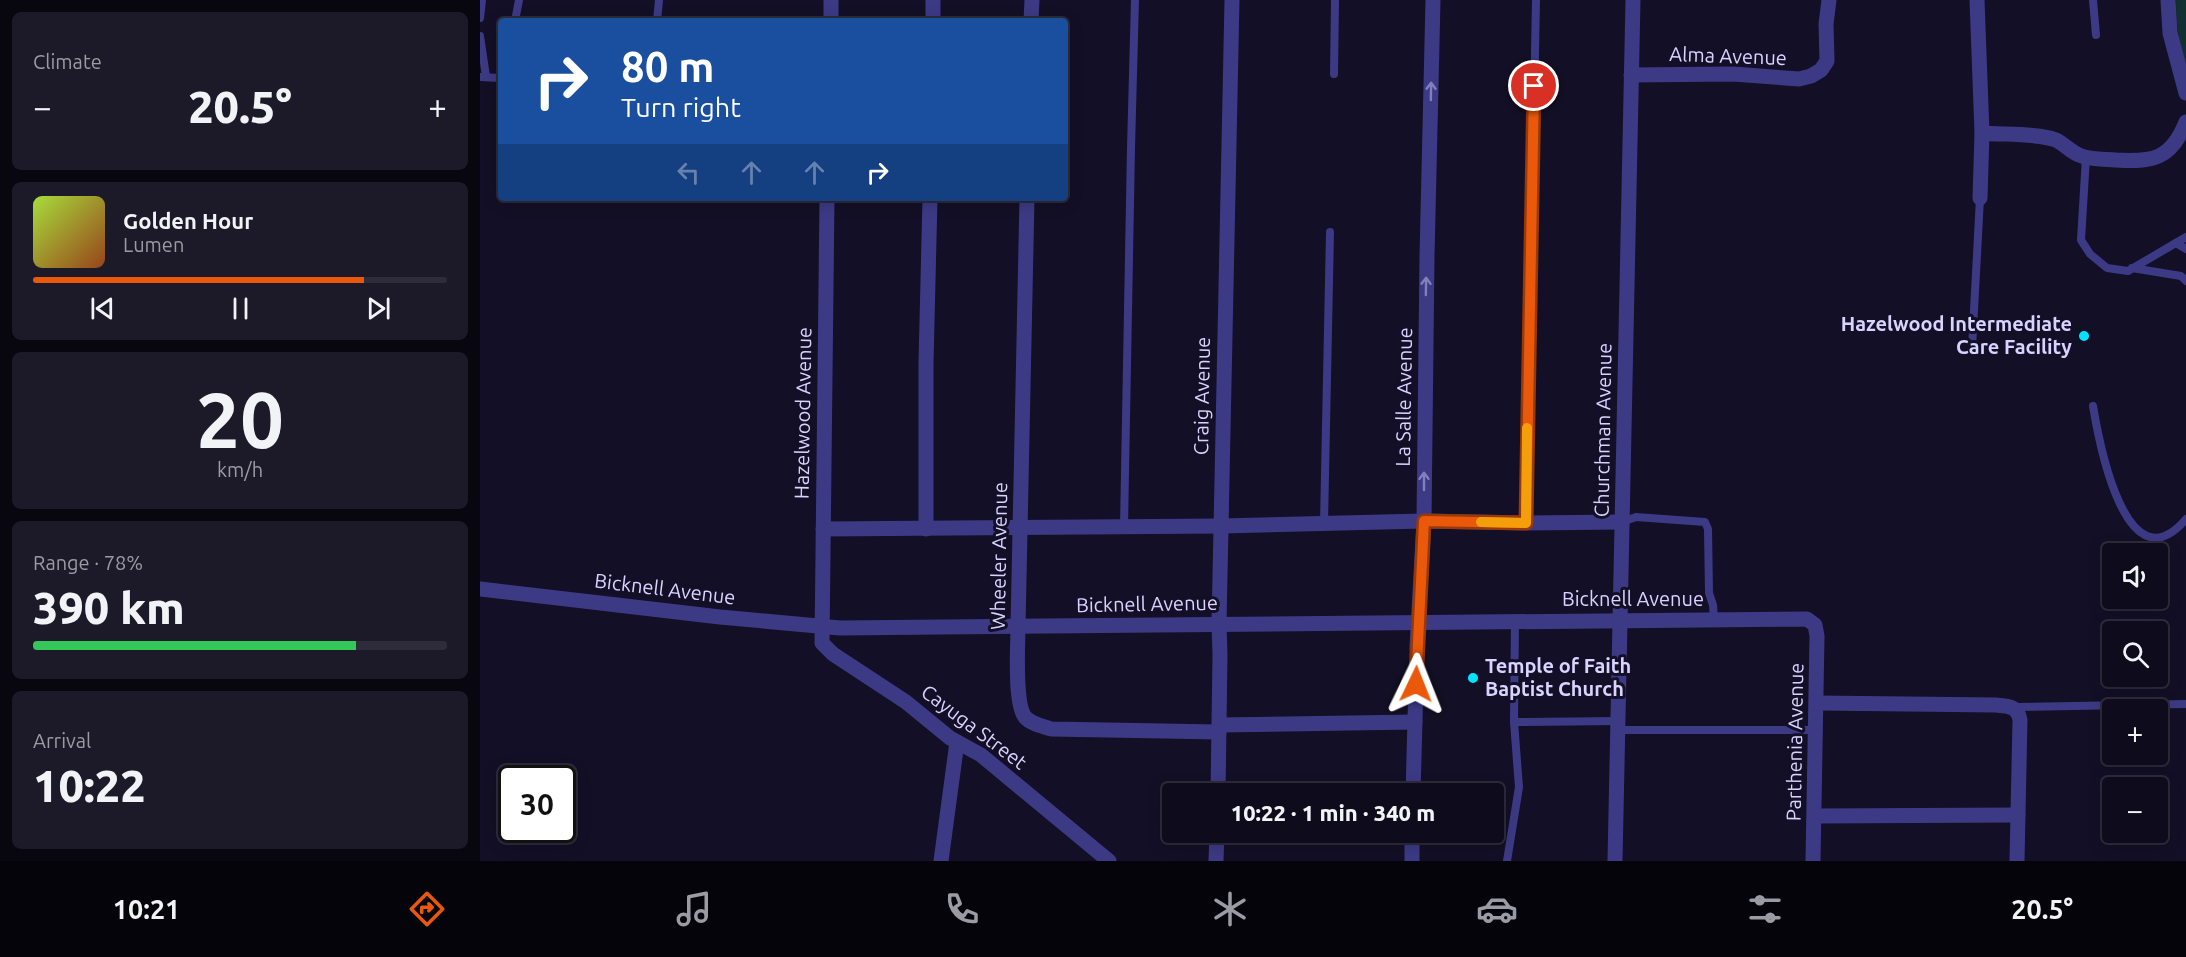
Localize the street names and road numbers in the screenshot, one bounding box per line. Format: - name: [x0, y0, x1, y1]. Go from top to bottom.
- street label: Alma Avenue: [1669, 42, 1787, 69]
- street label: Hazelwood Avenue: [790, 327, 815, 499]
- street label: La Salle Avenue: [1391, 327, 1416, 467]
- street label: Craig Avenue: [1189, 337, 1214, 455]
- street label: Churchman Avenue: [1589, 343, 1616, 517]
- street label: Wheeler Avenue: [986, 482, 1011, 630]
- street label: Bicknell Avenue: [593, 568, 737, 609]
- street label: Bicknell Avenue: [1562, 587, 1704, 610]
- street label: Bicknell Avenue: [1076, 591, 1218, 616]
- street label: Parthenia Avenue: [1782, 663, 1807, 821]
- street label: Cayuga Street: [917, 680, 1032, 774]

